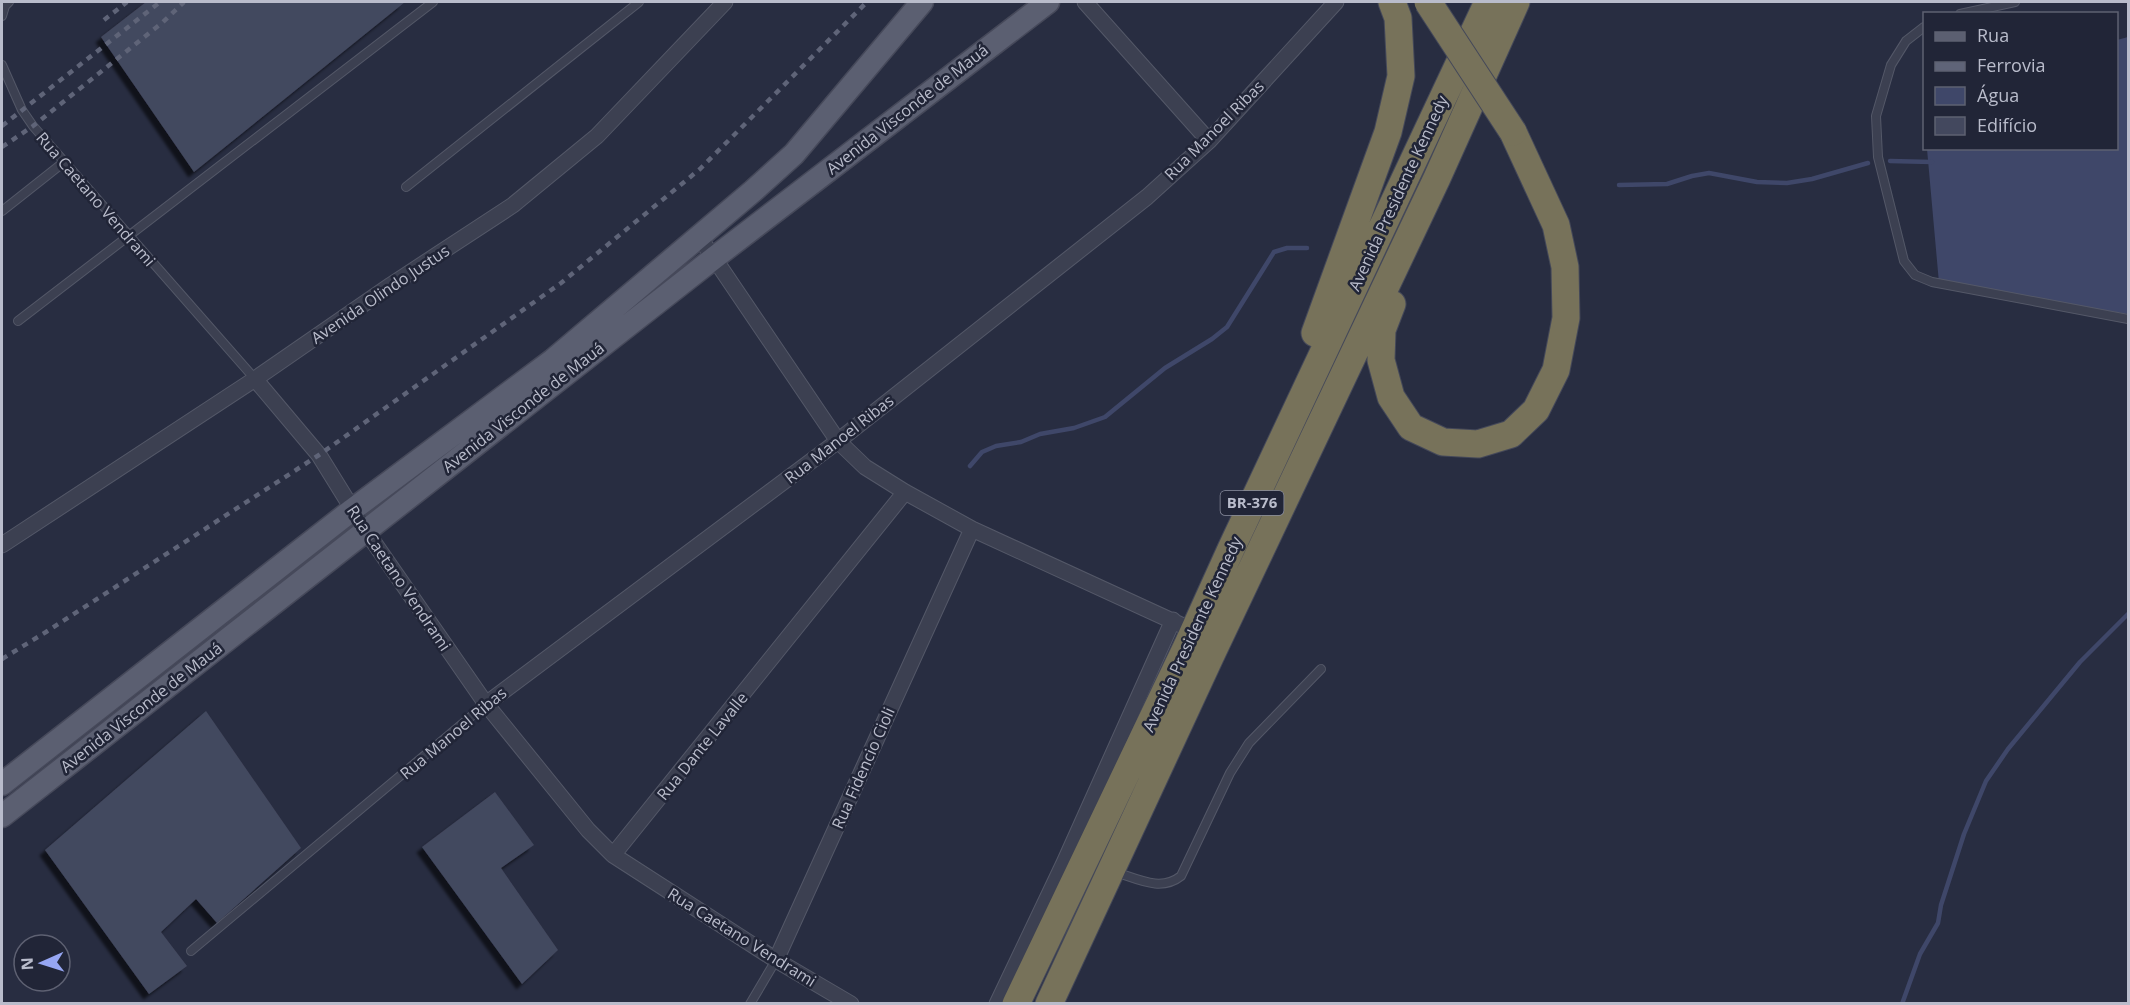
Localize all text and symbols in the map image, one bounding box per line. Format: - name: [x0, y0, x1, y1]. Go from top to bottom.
- legend: [1923, 12, 2118, 150]
- text: Rua: [1977, 23, 2009, 47]
- street label: Avenida Visconde de Mauá: [821, 39, 993, 179]
- text: Ferrovia: [1977, 53, 2045, 77]
- street label: Rua Manoel Ribas: [1159, 75, 1269, 185]
- text: Água: [1977, 83, 2019, 107]
- street label: Avenida Presidente Kennedy: [1343, 91, 1453, 294]
- text: Edifício: [1977, 113, 2037, 137]
- street label: Rua Caetano Vendrami: [32, 127, 160, 271]
- street label: Avenida Olindo Justus: [306, 239, 454, 349]
- street label: Avenida Visconde de Mauá: [437, 337, 609, 477]
- street label: Rua Manoel Ribas: [780, 389, 898, 489]
- road number: BR-376: [1220, 491, 1284, 515]
- street label: Rua Caetano Vendrami: [342, 501, 456, 655]
- street label: Avenida Presidente Kennedy: [1137, 532, 1247, 735]
- street label: Avenida Visconde de Mauá: [55, 637, 227, 777]
- street label: Rua Manoel Ribas: [395, 682, 511, 784]
- street label: Rua Dante Lavalle: [652, 687, 752, 805]
- street label: Rua Fidencio Cioli: [826, 704, 900, 832]
- street label: Rua Caetano Vendrami: [664, 882, 820, 992]
- north arrow: [12, 933, 72, 993]
- text: N: [16, 957, 38, 971]

